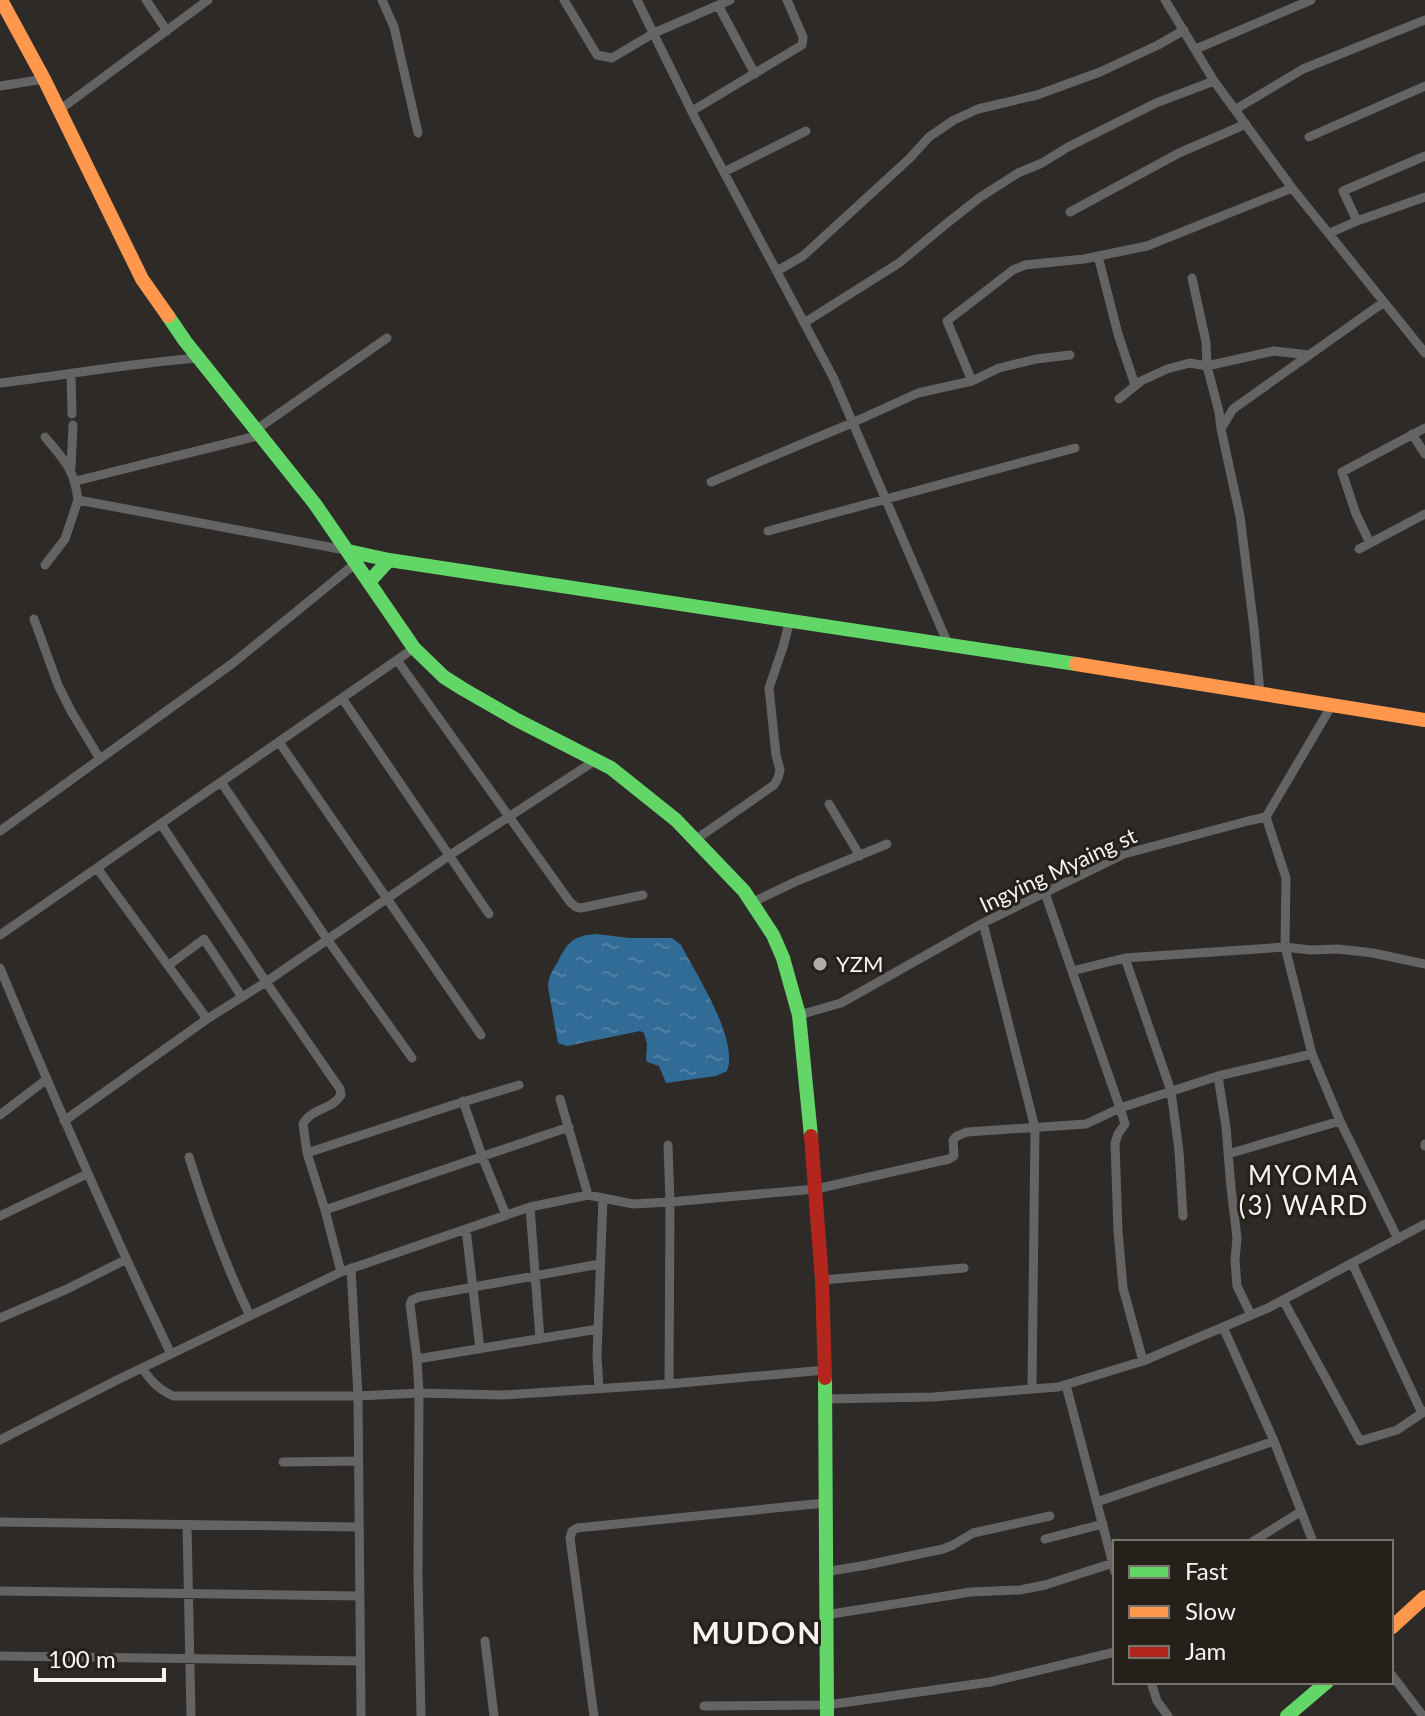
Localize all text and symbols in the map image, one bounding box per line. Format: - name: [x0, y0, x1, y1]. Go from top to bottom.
- street label: Ingying Myaing st: [975, 821, 1141, 918]
- place label: YZM: [836, 950, 883, 977]
- marker: YZM: [811, 955, 829, 973]
- district label: MYOMA (3) WARD: [1239, 1159, 1369, 1221]
- legend: [1113, 1540, 1393, 1684]
- text: Fast: [1185, 1556, 1228, 1585]
- text: Slow: [1185, 1596, 1236, 1625]
- district label: MUDON: [692, 1614, 822, 1650]
- scale bar: [36, 1632, 164, 1682]
- text: Jam: [1185, 1636, 1226, 1665]
- text: 100 m: [48, 1644, 116, 1673]

